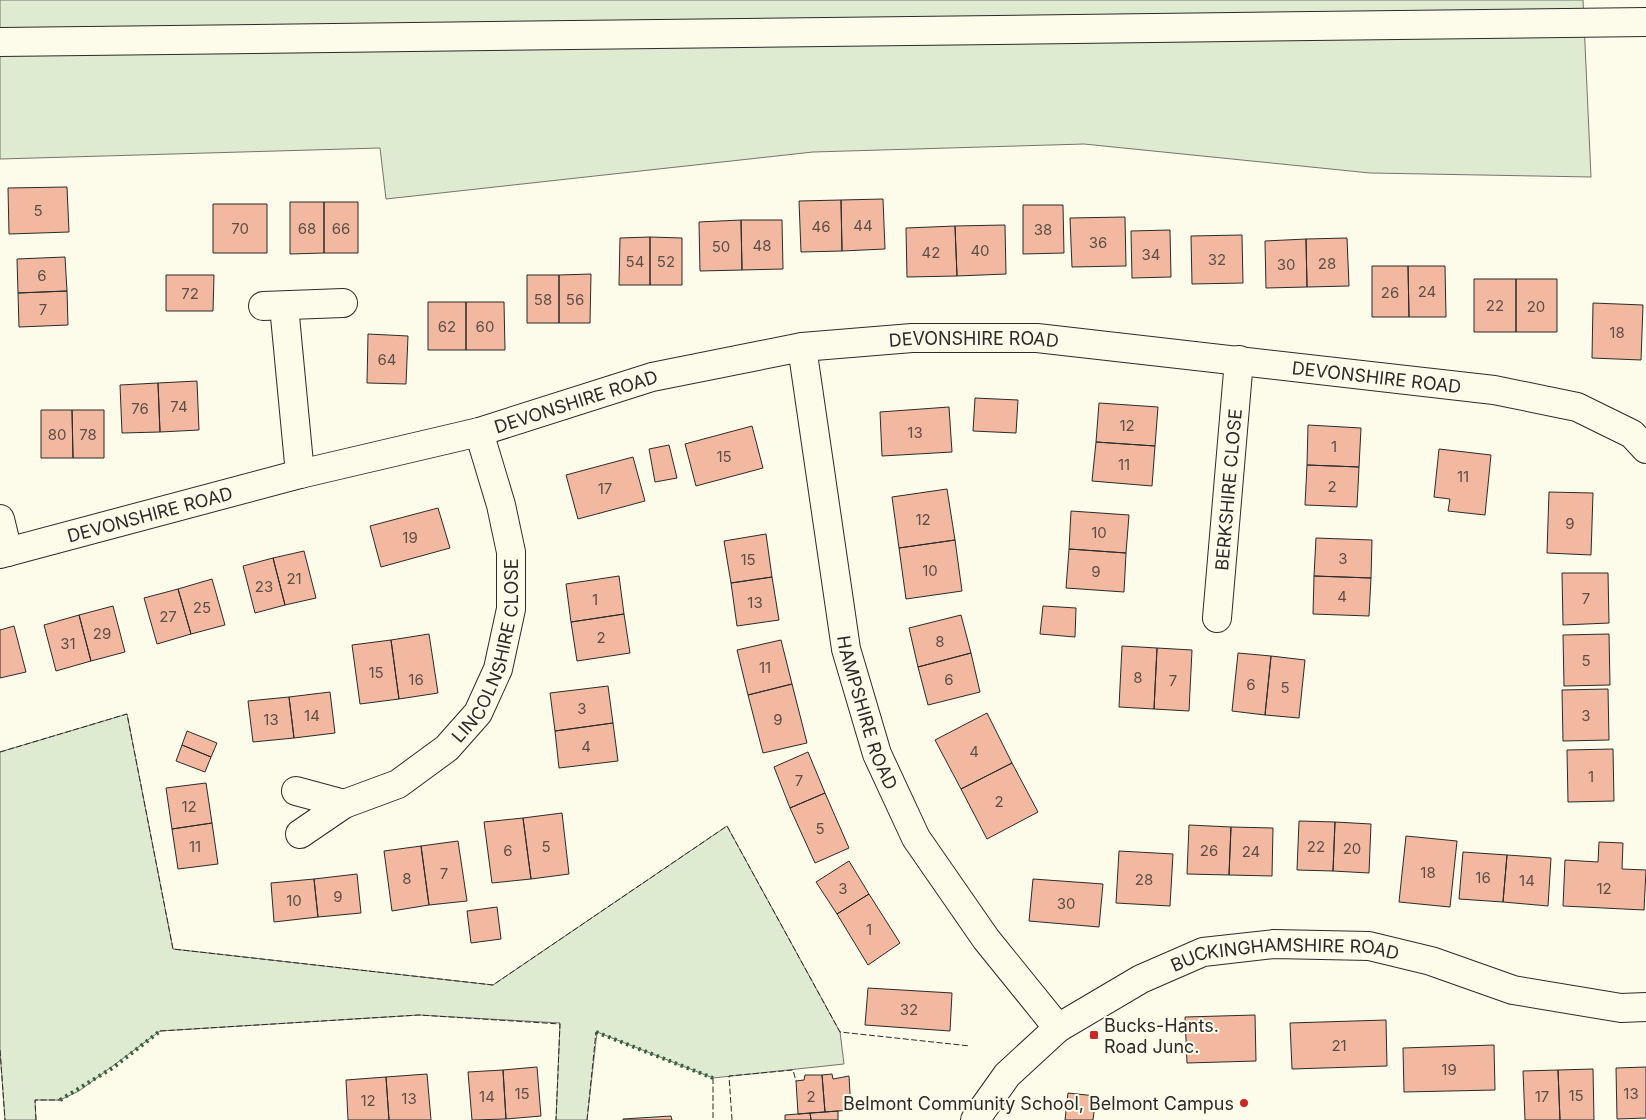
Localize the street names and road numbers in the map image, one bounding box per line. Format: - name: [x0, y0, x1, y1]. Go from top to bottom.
- street label: DEVONSHIRE ROAD: [888, 327, 1060, 351]
- street label: DEVONSHIRE ROAD: [1291, 357, 1462, 397]
- street label: DEVONSHIRE ROAD: [491, 365, 660, 437]
- street label: BERKSHIRE CLOSE: [1211, 408, 1245, 571]
- street label: DEVONSHIRE ROAD: [65, 482, 235, 546]
- street label: LINCOLNSHIRE CLOSE: [447, 558, 522, 746]
- street label: HAMPSHIRE ROAD: [834, 634, 902, 793]
- street label: BUCKINGHAMSHIRE ROAD: [1167, 933, 1401, 975]

